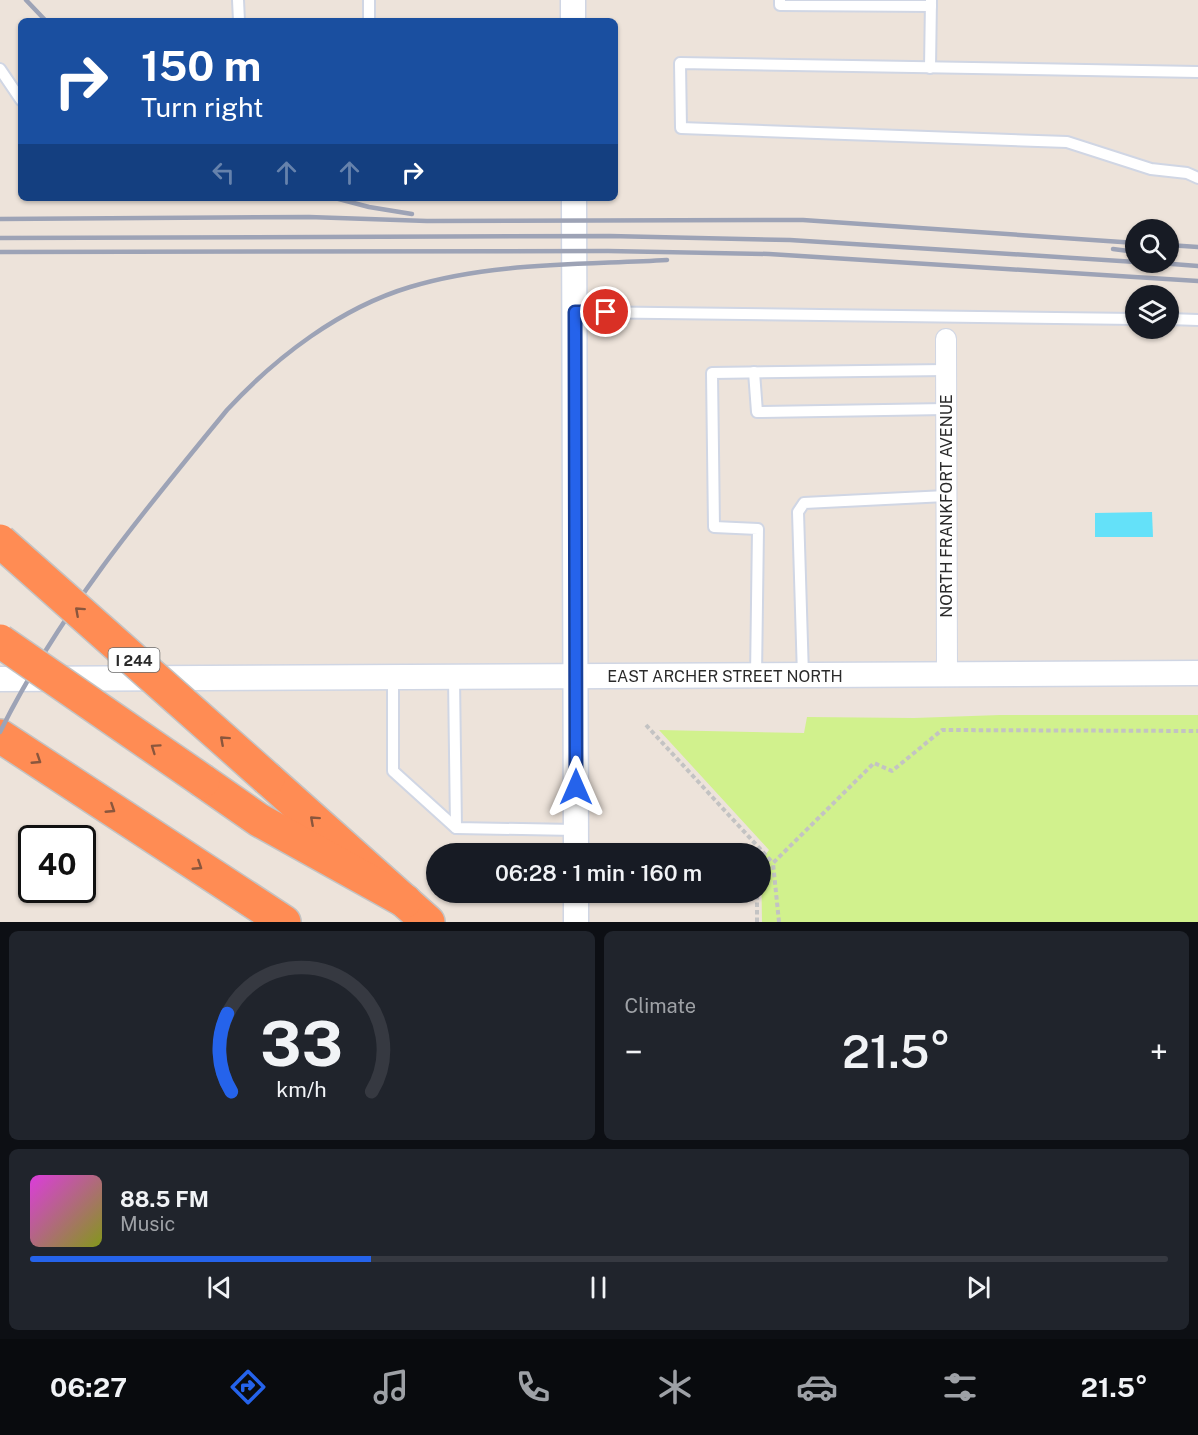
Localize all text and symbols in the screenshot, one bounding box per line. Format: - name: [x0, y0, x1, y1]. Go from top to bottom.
- text: 150 m: [141, 41, 261, 90]
- icon: right: [42, 42, 120, 120]
- text: Turn right: [141, 91, 264, 123]
- icon: left: [207, 156, 240, 189]
- icon: ahead: [270, 156, 303, 189]
- icon: ahead: [333, 156, 366, 189]
- icon: right: [396, 156, 429, 189]
- map controls: [1125, 219, 1179, 339]
- button: search: [1125, 219, 1179, 273]
- button: layers: [1125, 285, 1179, 339]
- pin: [580, 286, 631, 337]
- icon: arrive: [589, 295, 622, 328]
- street label: NORTH FRANKFORT AVENUE: [937, 394, 956, 618]
- one-way arrow: [75, 607, 85, 618]
- road number: I 244: [108, 648, 160, 672]
- street label: EAST ARCHER STREET NORTH: [607, 667, 843, 686]
- one-way arrow: [221, 736, 231, 747]
- one-way arrow: [151, 744, 162, 755]
- one-way arrow: [31, 753, 41, 765]
- position arrow: [544, 755, 608, 819]
- one-way arrow: [105, 802, 116, 813]
- one-way arrow: [311, 816, 321, 827]
- speed limit sign: 40: [18, 825, 96, 903]
- one-way arrow: [192, 858, 203, 869]
- text: 06:28 · 1 min · 160 m: [495, 860, 702, 886]
- text: Climate: [625, 994, 696, 1018]
- text: 33: [260, 1007, 343, 1080]
- text: 21.5°: [842, 1025, 951, 1078]
- text: −: [625, 1033, 643, 1071]
- text: +: [1150, 1033, 1168, 1071]
- text: km/h: [277, 1078, 327, 1103]
- text: 88.5 FM: [120, 1186, 209, 1212]
- text: Music: [120, 1212, 175, 1236]
- icon: previous: [203, 1271, 236, 1304]
- icon: pause: [582, 1271, 615, 1304]
- icon: next: [962, 1271, 995, 1304]
- icon: directions: [227, 1366, 269, 1408]
- icon: music: [370, 1366, 412, 1408]
- icon: phone: [512, 1366, 554, 1408]
- icon: climate: [654, 1366, 696, 1408]
- icon: car: [796, 1366, 838, 1408]
- icon: filters: [939, 1366, 981, 1408]
- text: 06:27: [50, 1371, 127, 1403]
- text: 21.5°: [1081, 1371, 1148, 1403]

